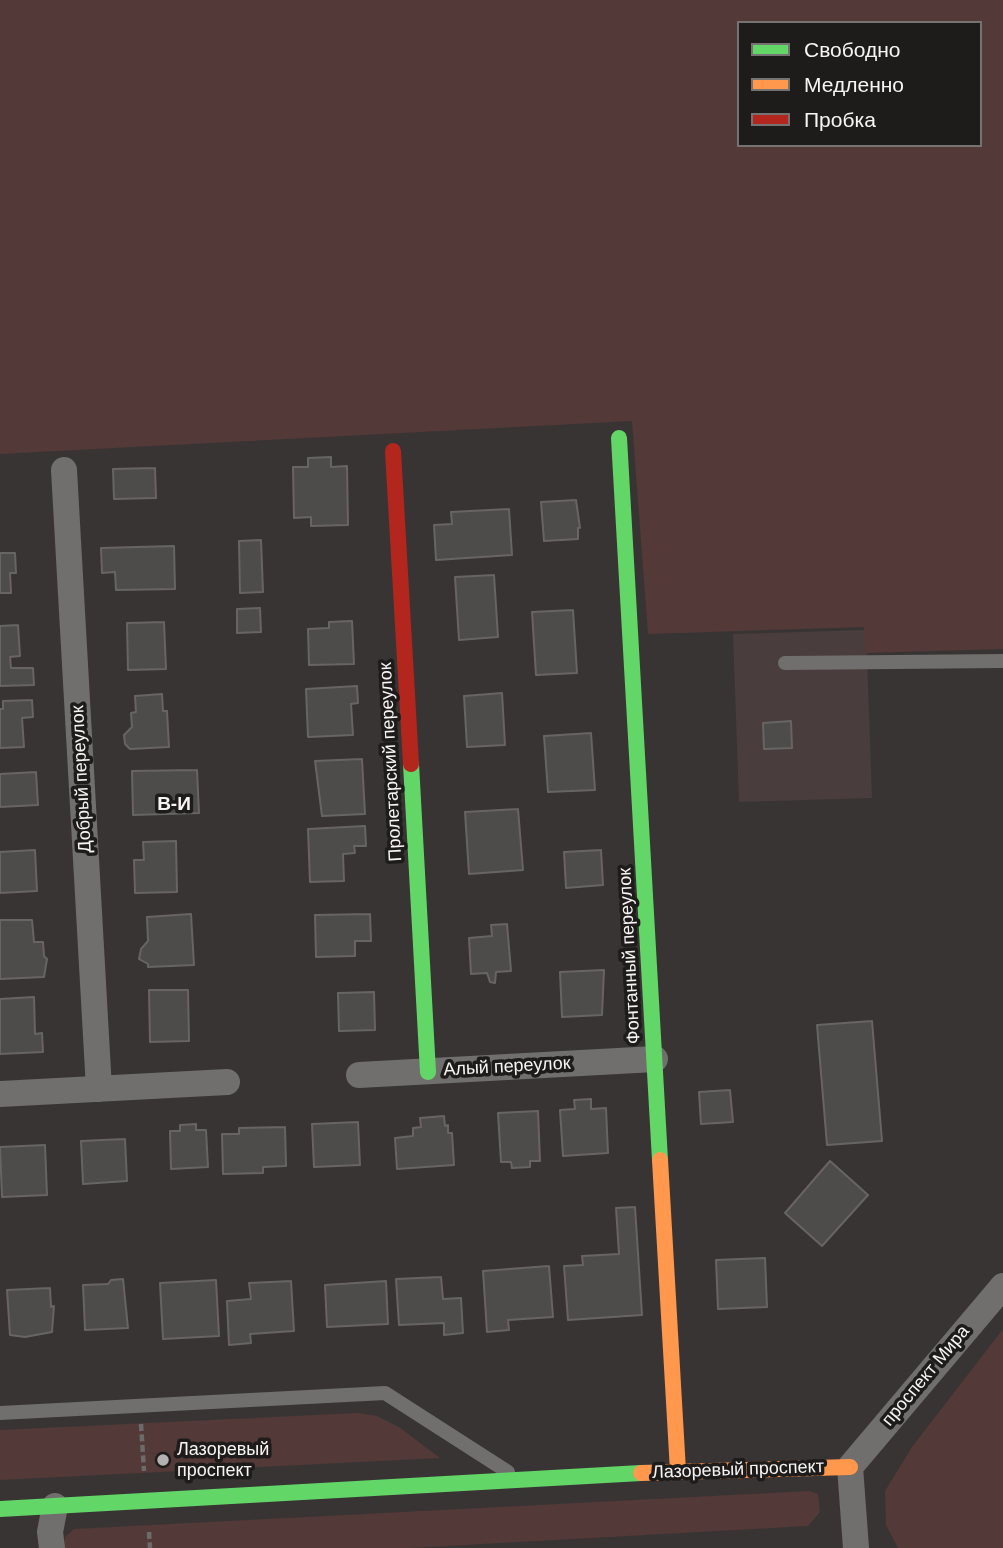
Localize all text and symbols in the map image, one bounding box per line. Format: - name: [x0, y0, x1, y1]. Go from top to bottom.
- legend: [737, 21, 982, 147]
- text: Свободно: [804, 38, 901, 61]
- text: Медленно: [804, 73, 904, 96]
- text: Пробка: [804, 108, 876, 131]
- street label: Пролетарский переулок: [375, 662, 407, 862]
- street label: Добрый переулок: [67, 705, 97, 853]
- district label: В-И: [157, 794, 191, 816]
- street label: Фонтанный переулок: [615, 867, 645, 1045]
- street label: Алый переулок: [443, 1053, 571, 1081]
- street label: проспект Мира: [878, 1321, 974, 1431]
- place label: Лазоревый проспект: [177, 1439, 269, 1482]
- marker: Лазоревый проспект: [155, 1452, 171, 1468]
- street label: Лазоревый проспект: [652, 1456, 824, 1484]

